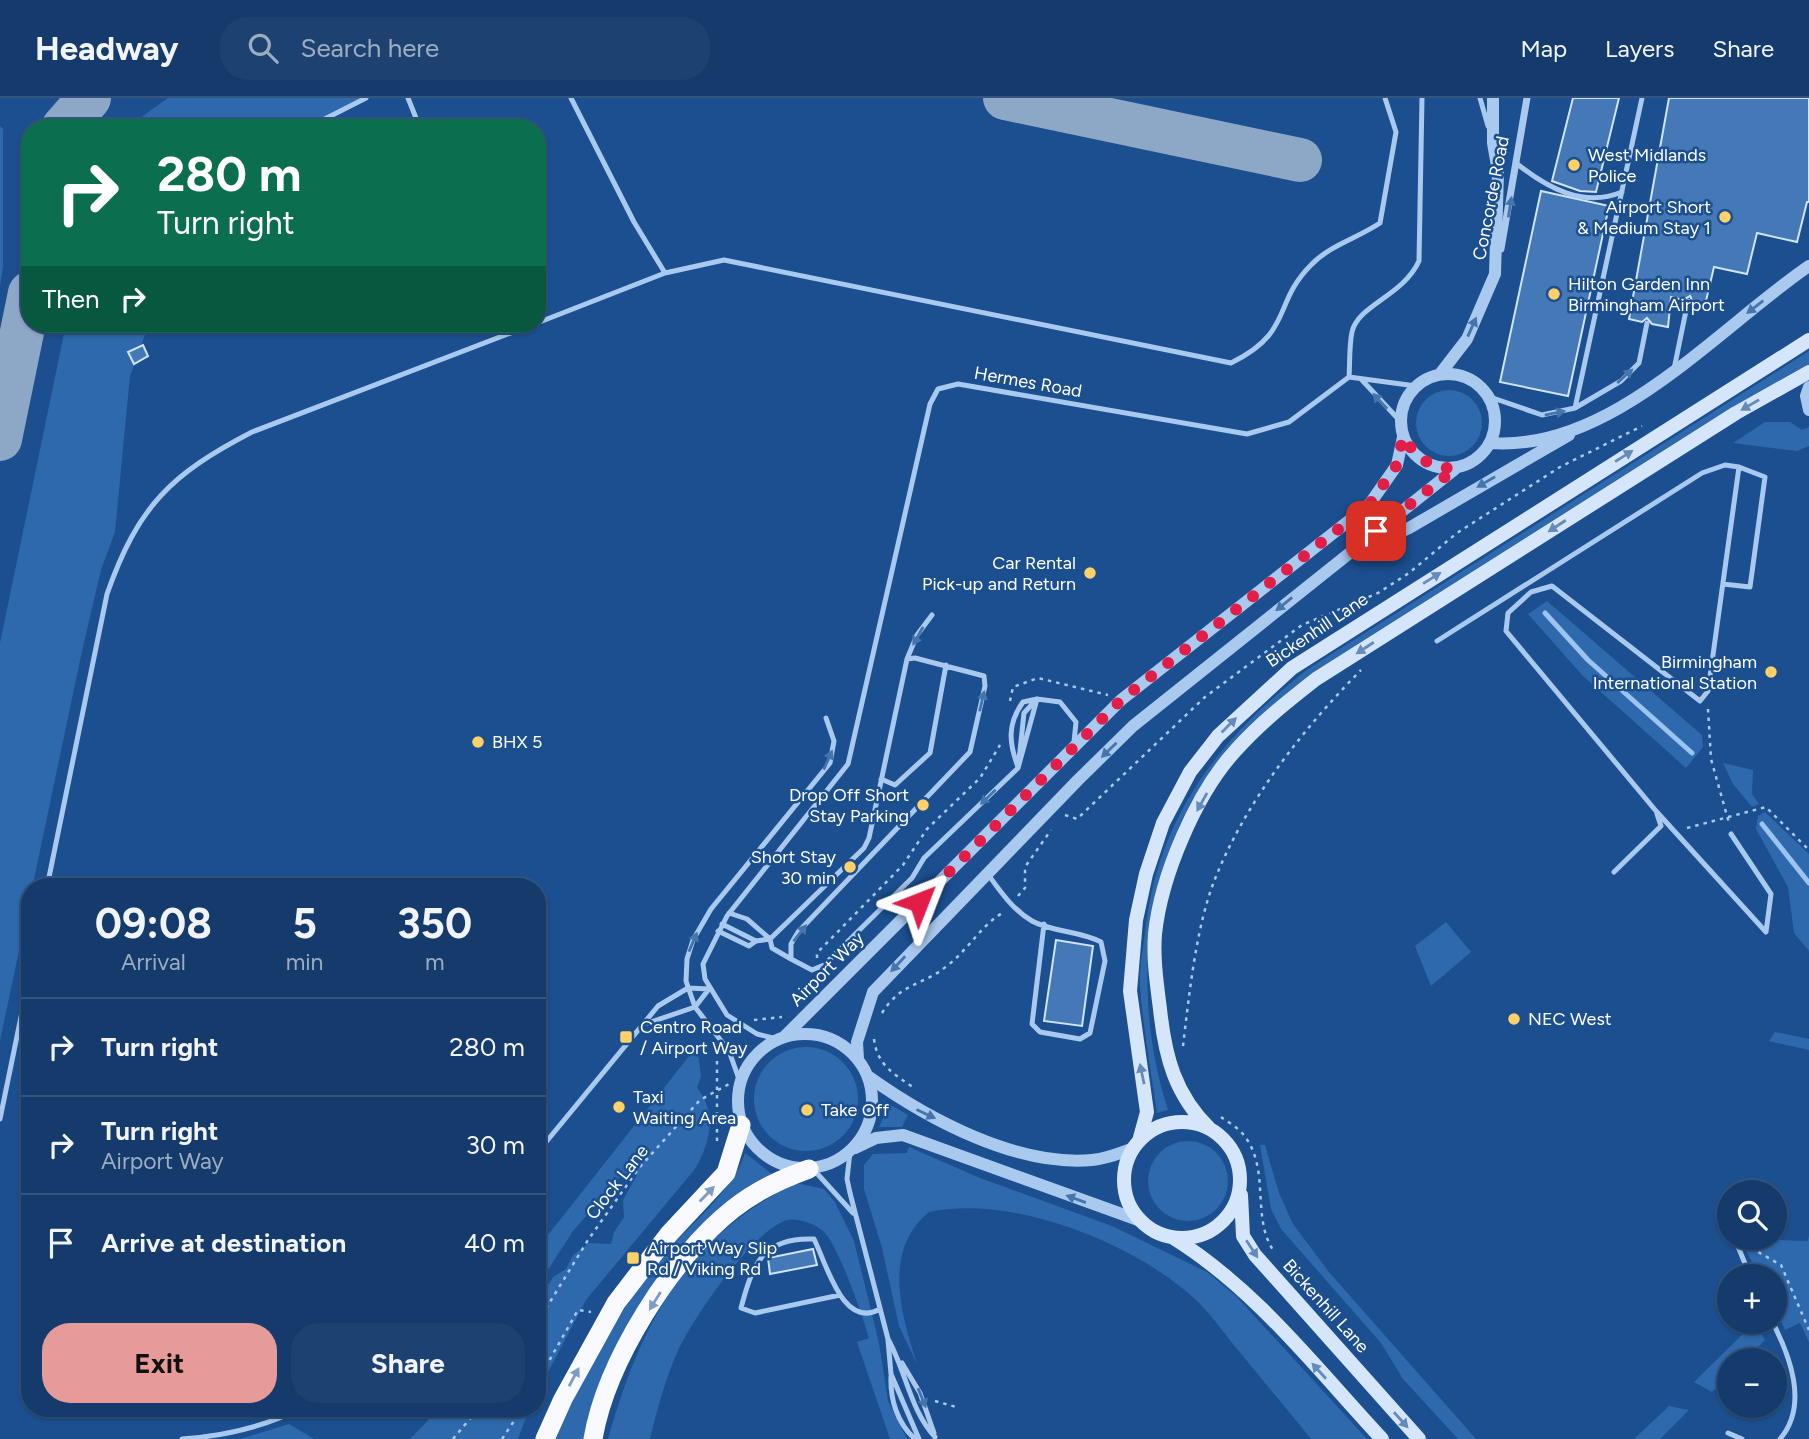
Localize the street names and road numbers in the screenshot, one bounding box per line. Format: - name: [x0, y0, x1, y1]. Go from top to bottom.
- street label: Concorde Road: [1468, 134, 1514, 262]
- street label: Hermes Road: [972, 362, 1084, 402]
- street label: Bickenhill Lane: [1262, 588, 1372, 672]
- street label: Airport Way: [785, 927, 869, 1011]
- street label: Clock Lane: [581, 1140, 653, 1224]
- street label: Bickenhill Lane: [1278, 1255, 1374, 1357]

